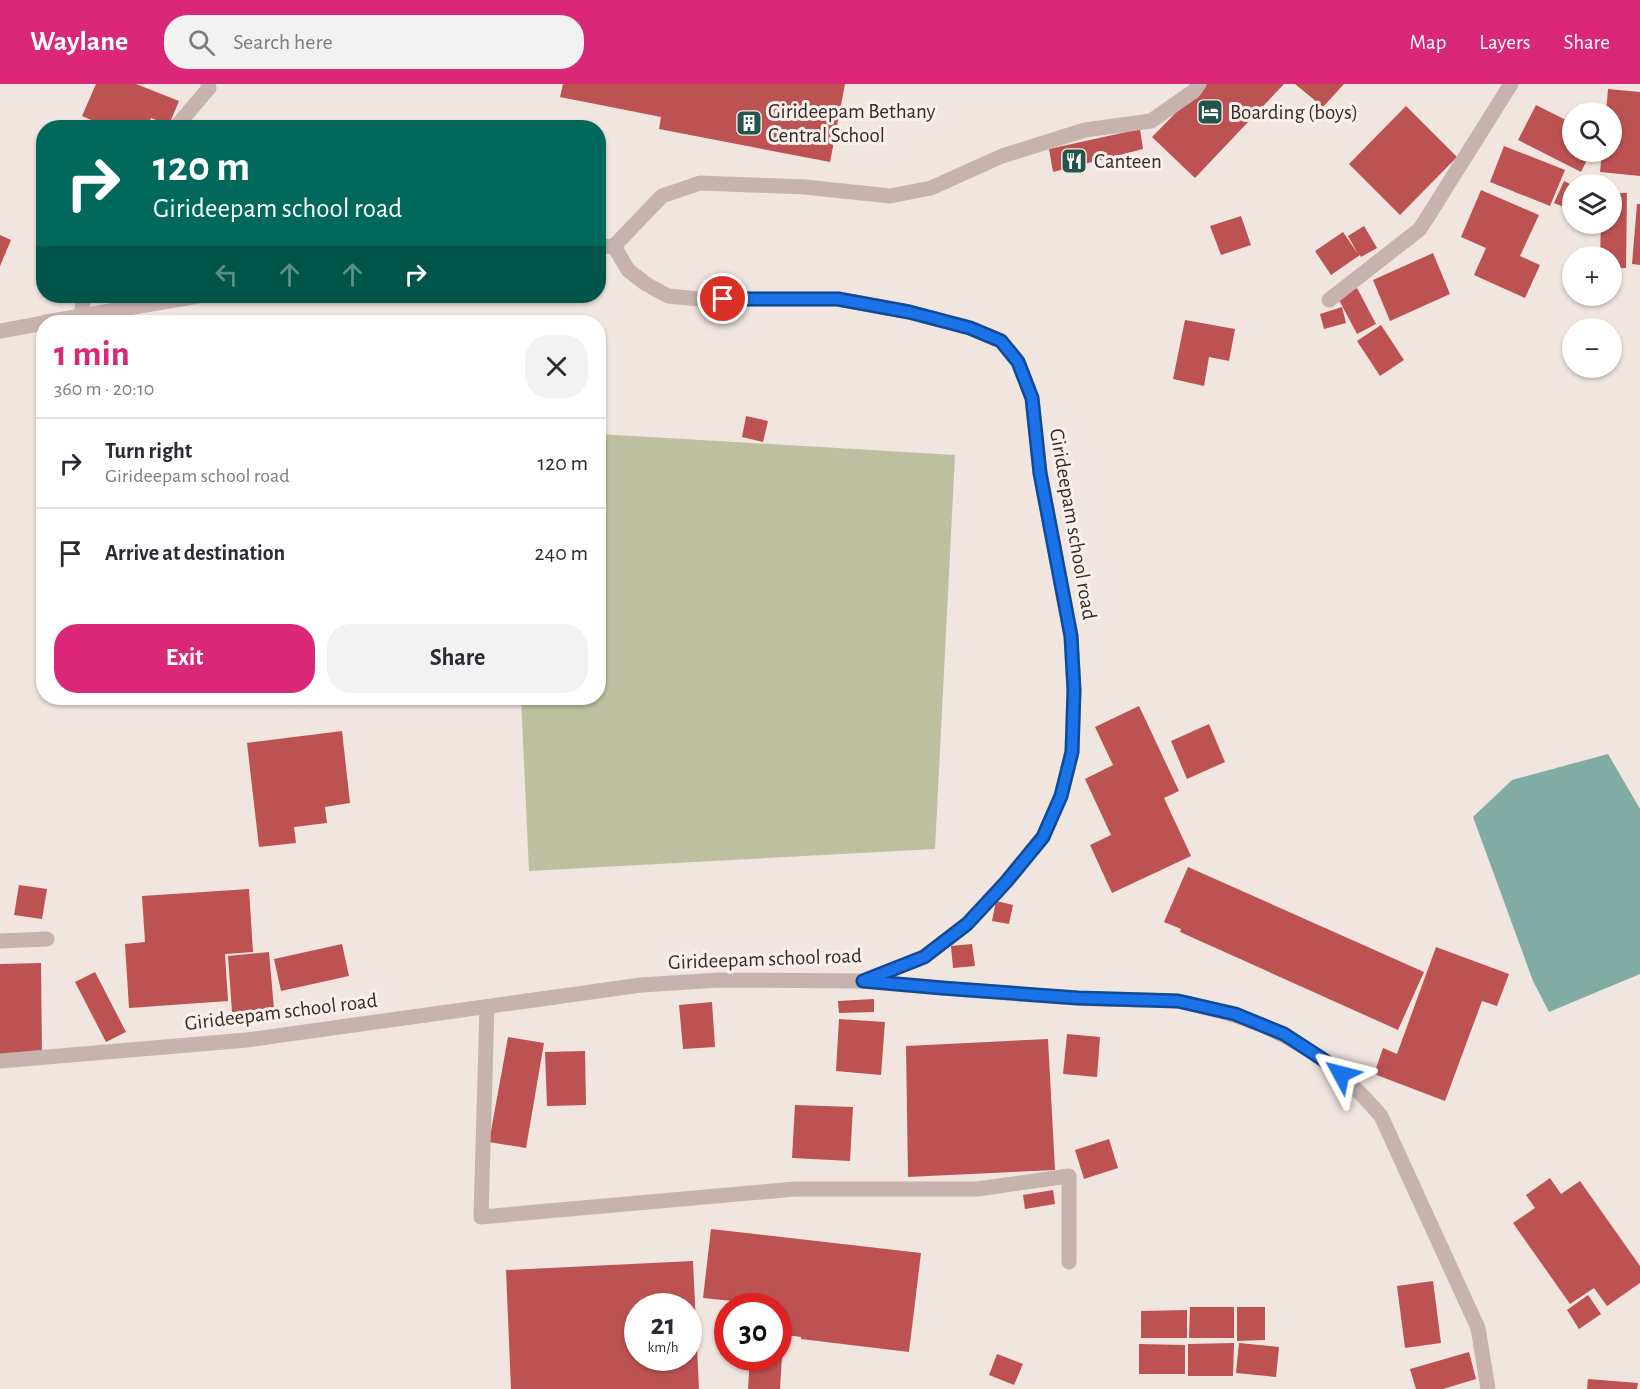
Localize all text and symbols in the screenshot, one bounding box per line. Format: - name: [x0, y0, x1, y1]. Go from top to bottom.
- search box: [164, 15, 584, 69]
- icon: search: [185, 26, 218, 59]
- text: Waylane: [30, 28, 128, 56]
- text: Search here: [233, 31, 333, 53]
- text: Map: [1410, 32, 1446, 53]
- text: Layers: [1479, 32, 1530, 53]
- text: Share: [1563, 32, 1610, 53]
- hotel icon: Boarding (boys): [1195, 97, 1225, 127]
- place label: Girideepam Bethany Central School: [768, 101, 936, 146]
- place label: Boarding (boys): [1230, 102, 1358, 123]
- map controls: [1562, 102, 1622, 378]
- button: search: [1562, 102, 1622, 162]
- building icon: Girideepam Bethany Central School: [734, 108, 764, 138]
- icon: right: [54, 144, 132, 222]
- text: 120 m: [153, 146, 250, 188]
- restaurant icon: Canteen: [1059, 146, 1089, 176]
- place label: Canteen: [1094, 151, 1162, 172]
- button: layers: [1562, 174, 1622, 234]
- text: Girideepam school road: [153, 195, 402, 222]
- button: +: [1562, 246, 1622, 306]
- icon: left: [210, 258, 243, 291]
- icon: ahead: [273, 258, 306, 291]
- icon: ahead: [336, 258, 369, 291]
- icon: right: [399, 258, 432, 291]
- pin: [697, 273, 748, 324]
- icon: arrive: [706, 282, 739, 315]
- button: −: [1562, 318, 1622, 378]
- button: close: [525, 335, 588, 398]
- text: 1 min: [54, 336, 130, 372]
- text: 360 m · 20:10: [54, 379, 154, 399]
- street label: Girideepam school road: [1046, 427, 1100, 621]
- text: Turn right: [105, 440, 192, 462]
- icon: right: [54, 447, 87, 480]
- text: 120 m: [538, 452, 588, 474]
- text: Girideepam school road: [105, 466, 290, 486]
- icon: arrive: [54, 537, 87, 570]
- text: Arrive at destination: [105, 542, 285, 564]
- text: 240 m: [535, 542, 588, 564]
- button: Exit: [54, 624, 315, 693]
- button: Share: [327, 624, 588, 693]
- street label: Girideepam school road: [668, 945, 862, 973]
- street label: Girideepam school road: [183, 990, 379, 1034]
- position arrow: [1309, 1042, 1373, 1106]
- speed limit sign: 30: [714, 1293, 792, 1371]
- text: 21: [651, 1310, 675, 1340]
- text: km/h: [648, 1340, 678, 1355]

